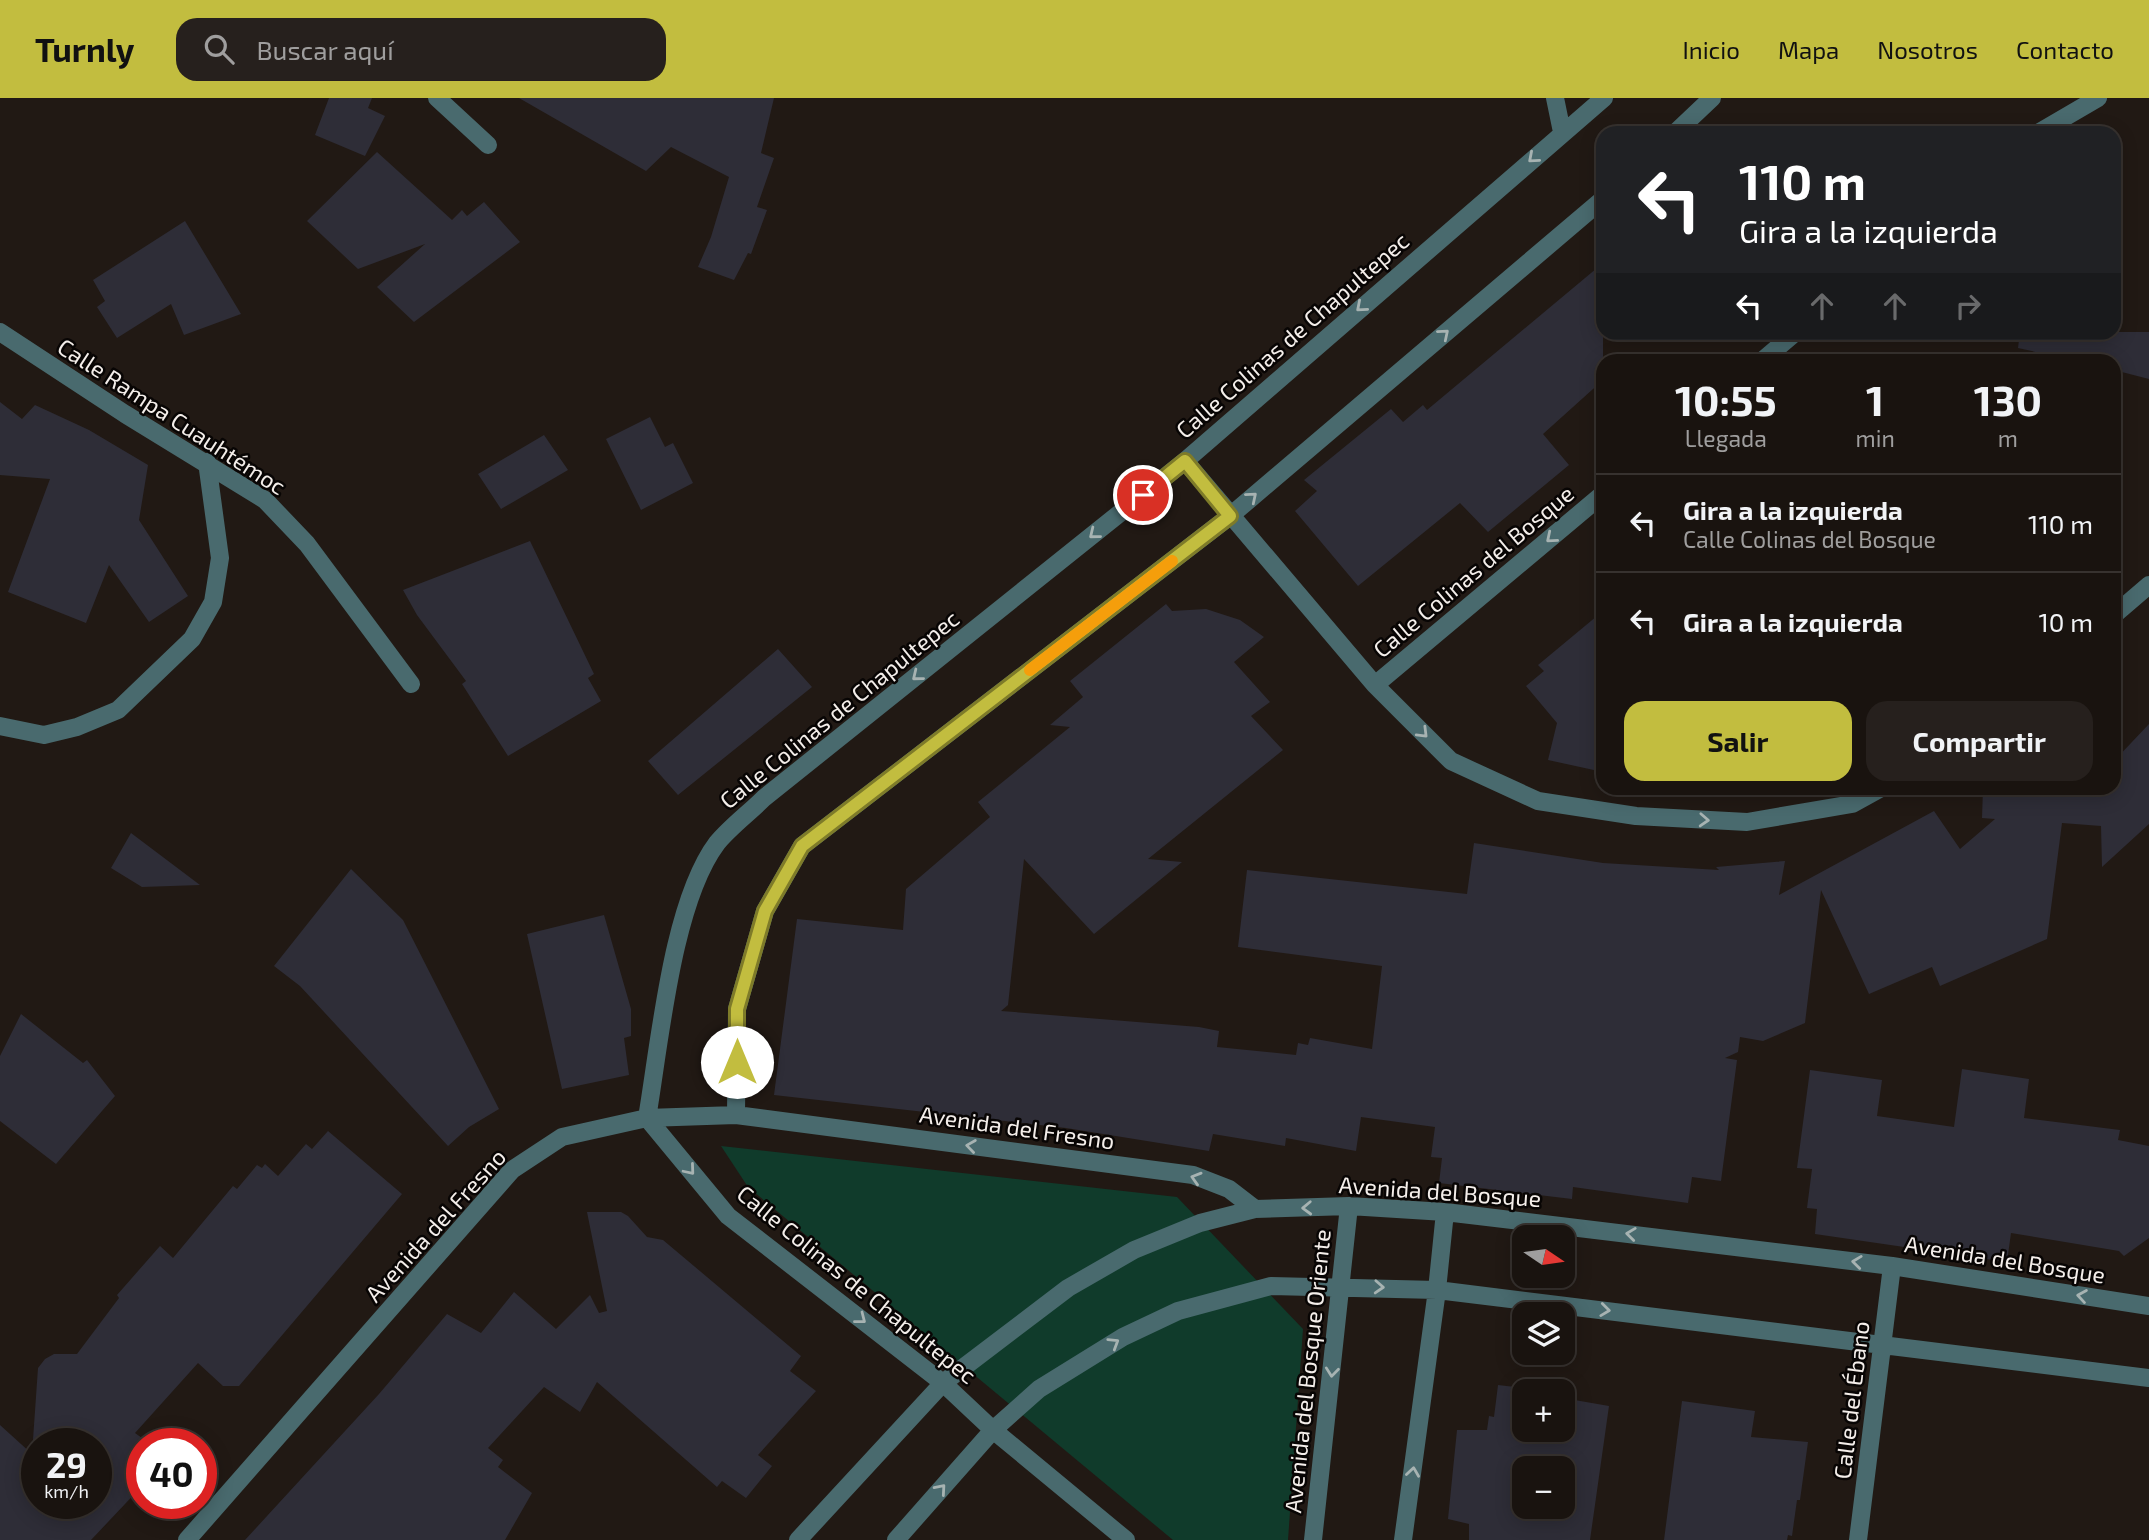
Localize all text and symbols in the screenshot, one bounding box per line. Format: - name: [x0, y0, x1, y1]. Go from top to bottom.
- search box: [176, 18, 666, 81]
- text: Turnly: [35, 29, 134, 69]
- icon: search: [200, 30, 238, 68]
- text: Buscar aquí: [256, 34, 394, 65]
- text: Inicio: [1682, 35, 1740, 64]
- text: Mapa: [1778, 35, 1839, 64]
- text: Nosotros: [1877, 35, 1978, 64]
- text: Contacto: [2016, 35, 2114, 64]
- one-way arrow: [1528, 150, 1541, 162]
- text: 110 m: [1739, 151, 1866, 210]
- icon: left: [1624, 154, 1715, 245]
- text: Gira a la izquierda: [1739, 211, 1998, 249]
- street label: Calle Colinas de Chapultepec: [1170, 226, 1414, 444]
- icon: left: [1730, 287, 1768, 325]
- icon: ahead: [1803, 287, 1841, 325]
- icon: ahead: [1876, 287, 1914, 325]
- icon: right: [1949, 287, 1987, 325]
- one-way arrow: [1357, 299, 1370, 311]
- one-way arrow: [1436, 330, 1449, 342]
- street label: Calle Rampa Cuauhtémoc: [53, 332, 291, 500]
- text: 10:55: [1675, 374, 1777, 424]
- text: 1: [1866, 374, 1884, 424]
- text: 130: [1974, 374, 2042, 424]
- text: Llegada: [1685, 424, 1767, 452]
- text: min: [1856, 424, 1895, 452]
- text: m: [1998, 424, 2018, 452]
- pin: [1113, 465, 1173, 525]
- icon: arrive: [1124, 476, 1162, 514]
- street label: Calle Colinas del Bosque: [1367, 479, 1579, 663]
- one-way arrow: [1244, 493, 1257, 505]
- text: Gira a la izquierda: [1683, 494, 1903, 525]
- icon: left: [1624, 504, 1662, 542]
- text: 110 m: [2028, 508, 2093, 539]
- one-way arrow: [1090, 525, 1102, 538]
- text: Calle Colinas del Bosque: [1683, 525, 1936, 553]
- one-way arrow: [1546, 530, 1559, 542]
- icon: left: [1624, 602, 1662, 640]
- street label: Calle Colinas de Chapultepec: [714, 604, 964, 814]
- text: Gira a la izquierda: [1683, 606, 1903, 637]
- text: 10 m: [2038, 606, 2093, 637]
- one-way arrow: [912, 667, 924, 680]
- button: Salir: [1624, 701, 1852, 781]
- button: Compartir: [1866, 701, 2093, 781]
- one-way arrow: [1415, 725, 1428, 738]
- one-way arrow: [1699, 812, 1710, 827]
- position arrow: [700, 1025, 774, 1099]
- street label: Avenida del Fresno: [918, 1099, 1116, 1155]
- one-way arrow: [965, 1139, 977, 1154]
- street label: Avenida del Fresno: [359, 1143, 511, 1307]
- one-way arrow: [682, 1163, 695, 1175]
- street label: Avenida del Bosque: [1338, 1170, 1542, 1212]
- one-way arrow: [1190, 1171, 1202, 1186]
- street label: Calle Colinas de Chapultepec: [732, 1179, 982, 1389]
- one-way arrow: [1301, 1200, 1312, 1215]
- north arrow: [1512, 1225, 1575, 1288]
- map controls: [1512, 1225, 1575, 1519]
- one-way arrow: [1625, 1227, 1637, 1242]
- street label: Avenida del Bosque Oriente: [1278, 1228, 1336, 1514]
- street label: Avenida del Bosque: [1903, 1229, 2107, 1289]
- one-way arrow: [1851, 1254, 1862, 1269]
- one-way arrow: [1374, 1280, 1385, 1295]
- one-way arrow: [2076, 1289, 2087, 1304]
- button: layers: [1512, 1302, 1575, 1365]
- one-way arrow: [1600, 1303, 1611, 1318]
- one-way arrow: [853, 1311, 866, 1324]
- street label: Calle del Ébano: [1827, 1319, 1875, 1481]
- one-way arrow: [1106, 1338, 1119, 1351]
- one-way arrow: [1325, 1366, 1340, 1377]
- button: +: [1512, 1379, 1575, 1442]
- speed limit sign: 40: [126, 1428, 217, 1519]
- text: 29: [46, 1443, 87, 1485]
- button: −: [1512, 1456, 1575, 1519]
- one-way arrow: [1405, 1467, 1420, 1478]
- text: km/h: [44, 1480, 89, 1502]
- one-way arrow: [933, 1484, 945, 1497]

